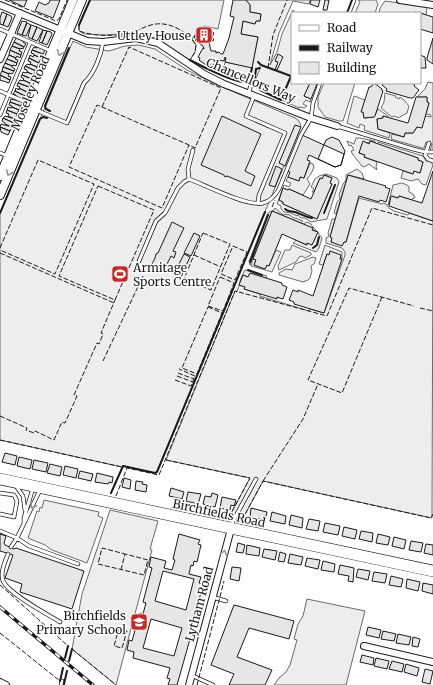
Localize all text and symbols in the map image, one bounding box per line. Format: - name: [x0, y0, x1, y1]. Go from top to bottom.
- legend: [291, 12, 421, 84]
- text: Road: [327, 20, 356, 35]
- building icon: Uttley House: [194, 25, 214, 45]
- place label: Uttley House: [117, 28, 191, 43]
- text: Railway: [327, 40, 373, 55]
- one-way arrow: [57, 48, 65, 56]
- street label: Moseley Road: [7, 53, 53, 133]
- street label: Chancellors Way: [204, 54, 298, 106]
- text: Building: [327, 60, 377, 75]
- one-way arrow: [6, 169, 14, 176]
- place label: Armitage Sports Centre: [132, 260, 211, 289]
- sports icon: Armitage Sports Centre: [110, 264, 130, 284]
- street label: Birchfields Road: [171, 496, 267, 530]
- one-way arrow: [30, 501, 38, 509]
- one-way arrow: [220, 549, 228, 556]
- street label: Lytham Road: [182, 565, 216, 643]
- place label: Birchfields Primary School: [36, 608, 126, 637]
- school or university icon: Birchfields Primary School: [129, 612, 149, 632]

